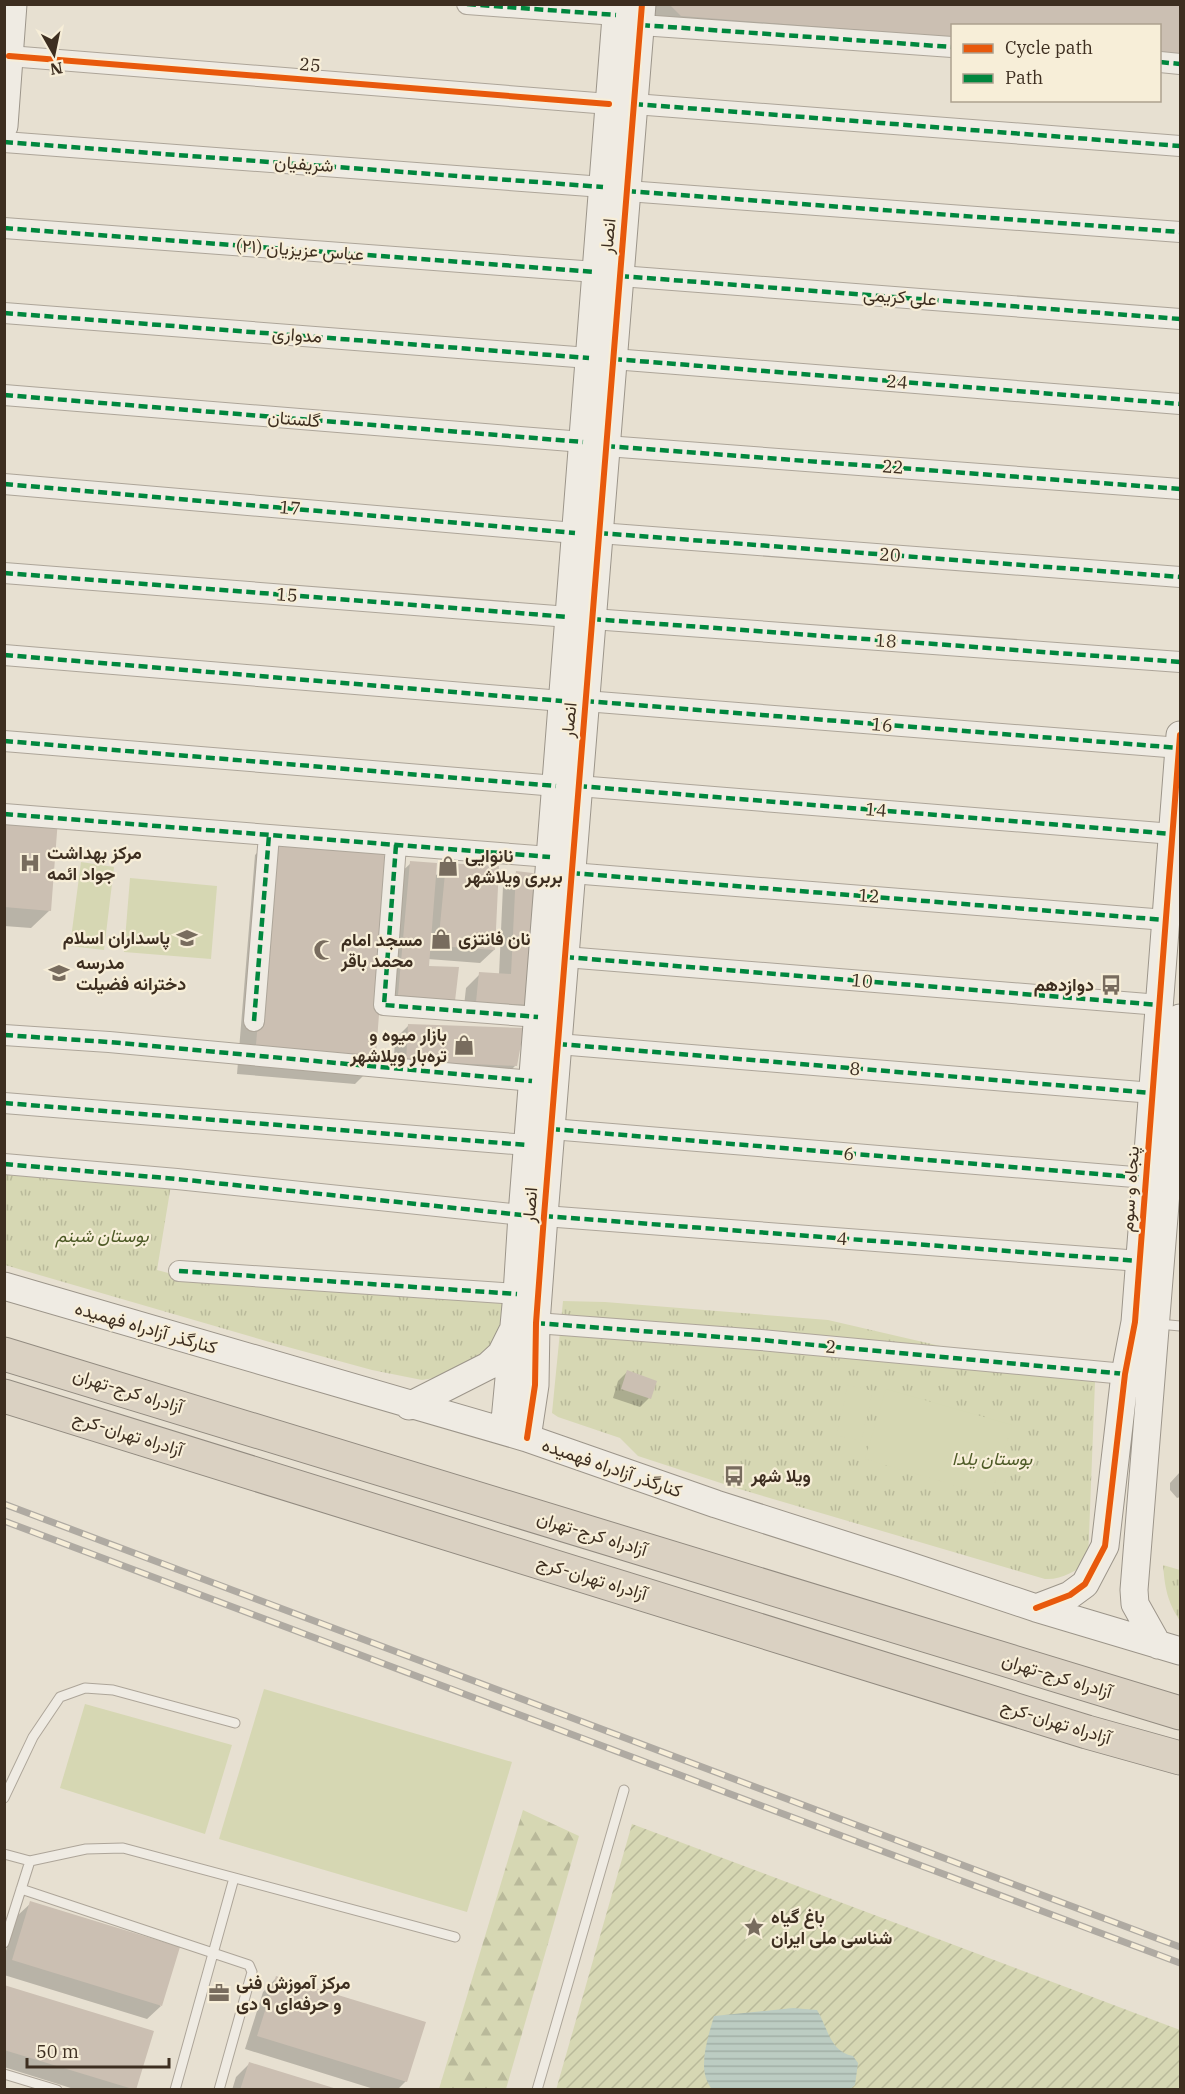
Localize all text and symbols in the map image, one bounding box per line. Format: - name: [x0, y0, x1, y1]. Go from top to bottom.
- north arrow: [24, 24, 84, 84]
- legend: [951, 24, 1161, 102]
- text: Cycle path: [1005, 36, 1093, 59]
- street label: 25: [298, 52, 322, 77]
- text: N: [49, 58, 64, 80]
- text: Path: [1005, 66, 1043, 89]
- street label: شریفیان: [274, 150, 334, 177]
- street label: انصار: [594, 217, 621, 256]
- street label: عباس عزیزیان (۲۱): [235, 234, 365, 265]
- street label: علی کریمی: [862, 282, 938, 311]
- street label: مدواری: [271, 321, 323, 348]
- street label: 24: [885, 369, 909, 394]
- street label: گلستان: [267, 405, 321, 432]
- street label: 22: [881, 454, 905, 479]
- street label: 17: [278, 495, 302, 520]
- street label: 20: [878, 542, 902, 567]
- street label: 15: [275, 582, 299, 607]
- street label: 18: [874, 628, 898, 653]
- street label: انصار: [555, 701, 582, 740]
- street label: 16: [870, 712, 894, 737]
- street label: 14: [864, 797, 888, 822]
- place label: مرکز بهداشت جواد ائمه: [47, 841, 142, 885]
- place label: نانوایی بربری ویلاشهر: [464, 844, 563, 888]
- hospital icon: مرکز بهداشت جواد ائمه: [18, 851, 42, 875]
- shop icon: نانوایی بربری ویلاشهر: [436, 854, 460, 878]
- street label: 12: [857, 883, 881, 908]
- place label: پاسداران اسلام: [63, 926, 170, 950]
- school or university icon: پاسداران اسلام: [175, 926, 199, 950]
- shop icon: نان فانتزی: [429, 927, 453, 951]
- place label: نان فانتزی: [458, 927, 531, 950]
- place label: مسجد امام محمد باقر: [340, 928, 423, 972]
- mosque icon: مسجد امام محمد باقر: [312, 938, 336, 962]
- place label: مدرسه دخترانه فضیلت: [76, 951, 186, 995]
- school or university icon: مدرسه دخترانه فضیلت: [47, 961, 71, 985]
- street label: 10: [850, 968, 874, 993]
- place label: دوازدهم: [1034, 973, 1094, 997]
- bus stop icon: دوازدهم: [1099, 973, 1123, 997]
- place label: بازار میوه و تره‌بار ویلاشهر: [349, 1023, 447, 1067]
- shop icon: بازار میوه و تره‌بار ویلاشهر: [452, 1033, 476, 1057]
- street label: 8: [849, 1057, 861, 1080]
- street label: 6: [843, 1142, 855, 1165]
- street label: پنجاه و سوم: [1115, 1145, 1145, 1233]
- street label: انصار: [517, 1186, 542, 1225]
- park label: بوستان شبنم: [54, 1224, 149, 1248]
- street label: 4: [836, 1227, 848, 1250]
- street label: کنارگذر آزادراه فهمیده: [72, 1296, 220, 1359]
- street label: 2: [825, 1335, 837, 1358]
- street label: آزادراه کرج-تهران: [70, 1363, 188, 1420]
- street label: آزادراه تهران-کرج: [70, 1406, 188, 1463]
- street label: کنارگذر آزادراه فهمیده: [539, 1433, 685, 1502]
- park label: بوستان یلدا: [952, 1447, 1033, 1470]
- bus stop icon: ویلا شهر: [722, 1464, 746, 1488]
- place label: ویلا شهر: [750, 1464, 811, 1487]
- street label: آزادراه کرج-تهران: [534, 1506, 652, 1563]
- street label: آزادراه تهران-کرج: [534, 1550, 652, 1607]
- street label: آزادراه کرج-تهران: [999, 1648, 1117, 1705]
- street label: آزادراه تهران-کرج: [998, 1694, 1116, 1751]
- place label: باغ گیاه‌ شناسی ملی ایران: [771, 1905, 892, 1949]
- place icon: باغ گیاه‌ شناسی ملی ایران: [742, 1915, 766, 1939]
- place label: مرکز آموزش فنی و حرفه‌ای ۹ دی: [236, 1971, 351, 2015]
- office icon: مرکز آموزش فنی و حرفه‌ای ۹ دی: [207, 1981, 231, 2005]
- scale bar: [27, 2031, 170, 2069]
- text: 50 m: [36, 2040, 79, 2063]

